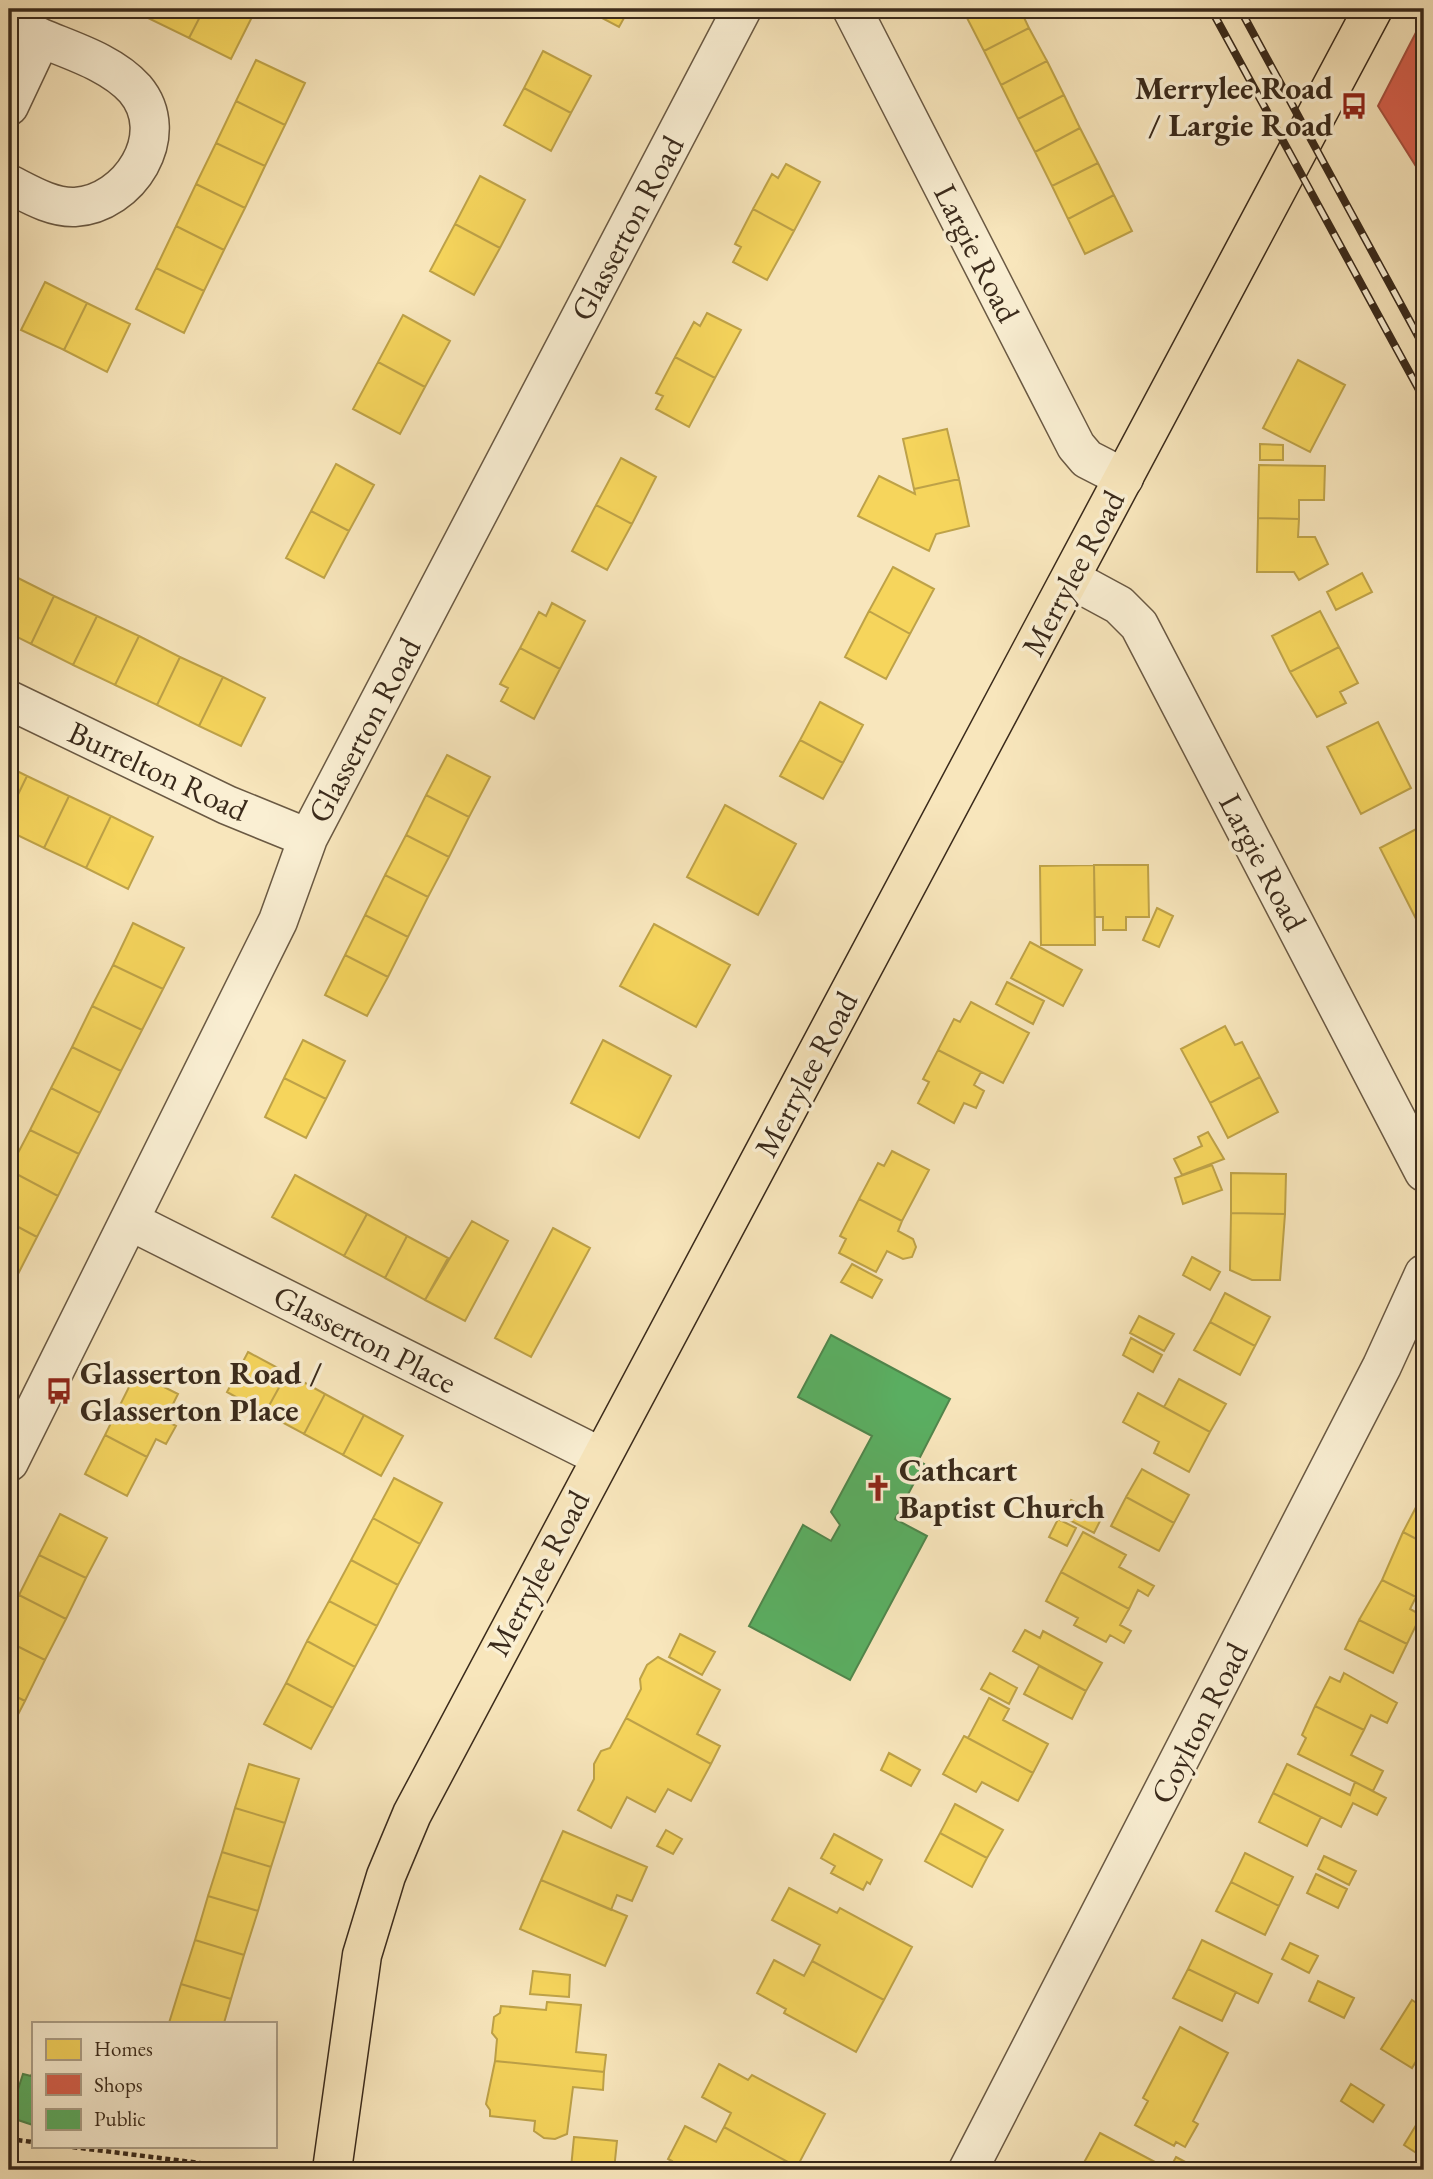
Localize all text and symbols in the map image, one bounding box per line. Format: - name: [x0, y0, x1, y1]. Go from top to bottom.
- place label: Merrylee Road / Largie Road: [1135, 67, 1333, 146]
- bus stop icon: Merrylee Road / Largie Road: [1339, 91, 1369, 121]
- street label: Glasserton Road: [561, 127, 694, 328]
- street label: Largie Road: [924, 177, 1030, 330]
- street label: Merrylee Road: [1012, 482, 1135, 663]
- street label: Glasserton Road: [298, 629, 431, 830]
- street label: Burrelton Road: [62, 711, 255, 831]
- street label: Largie Road: [1209, 786, 1317, 939]
- street label: Merrylee Road: [745, 983, 868, 1164]
- street label: Glasserton Place: [266, 1275, 464, 1403]
- place label: Glasserton Road / Glasserton Place: [80, 1352, 322, 1431]
- bus stop icon: Glasserton Road / Glasserton Place: [44, 1376, 74, 1406]
- place label: Cathcart Baptist Church: [899, 1449, 1105, 1528]
- church icon: Cathcart Baptist Church: [863, 1473, 893, 1503]
- street label: Merrylee Road: [477, 1482, 600, 1663]
- street label: Coylton Road: [1140, 1635, 1258, 1811]
- legend: [32, 2022, 276, 2148]
- text: Homes: [94, 2035, 153, 2062]
- text: Shops: [94, 2071, 143, 2098]
- text: Public: [94, 2105, 146, 2132]

